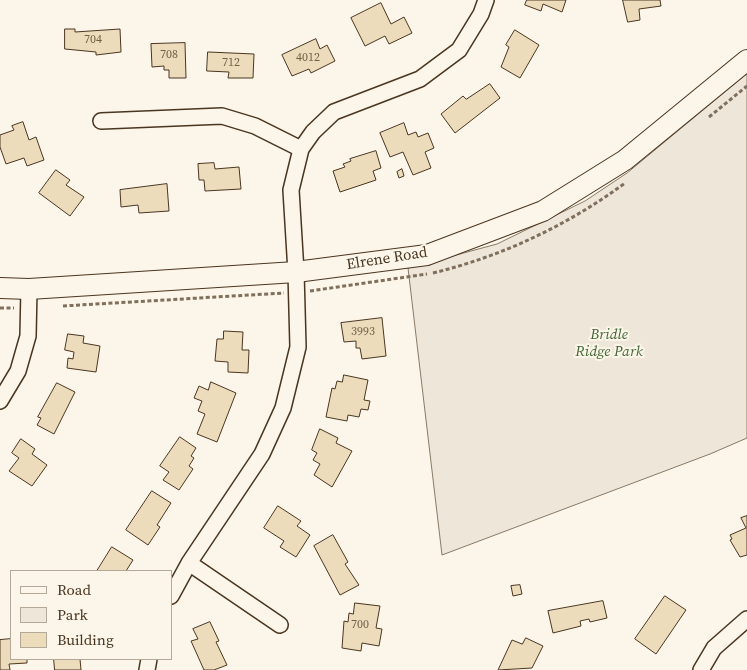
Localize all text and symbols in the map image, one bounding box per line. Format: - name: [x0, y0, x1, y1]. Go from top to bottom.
- house number: 704: [84, 33, 102, 47]
- house number: 708: [160, 48, 178, 62]
- house number: 4012: [296, 51, 320, 65]
- house number: 712: [222, 56, 240, 70]
- street label: Elrene Road: [345, 244, 429, 274]
- house number: 3993: [351, 325, 375, 339]
- park label: Bridle Ridge Park: [575, 326, 643, 361]
- legend: [10, 570, 172, 660]
- text: Road: [57, 579, 91, 600]
- text: Park: [57, 604, 88, 625]
- house number: 700: [351, 618, 369, 632]
- text: Building: [57, 629, 114, 650]

